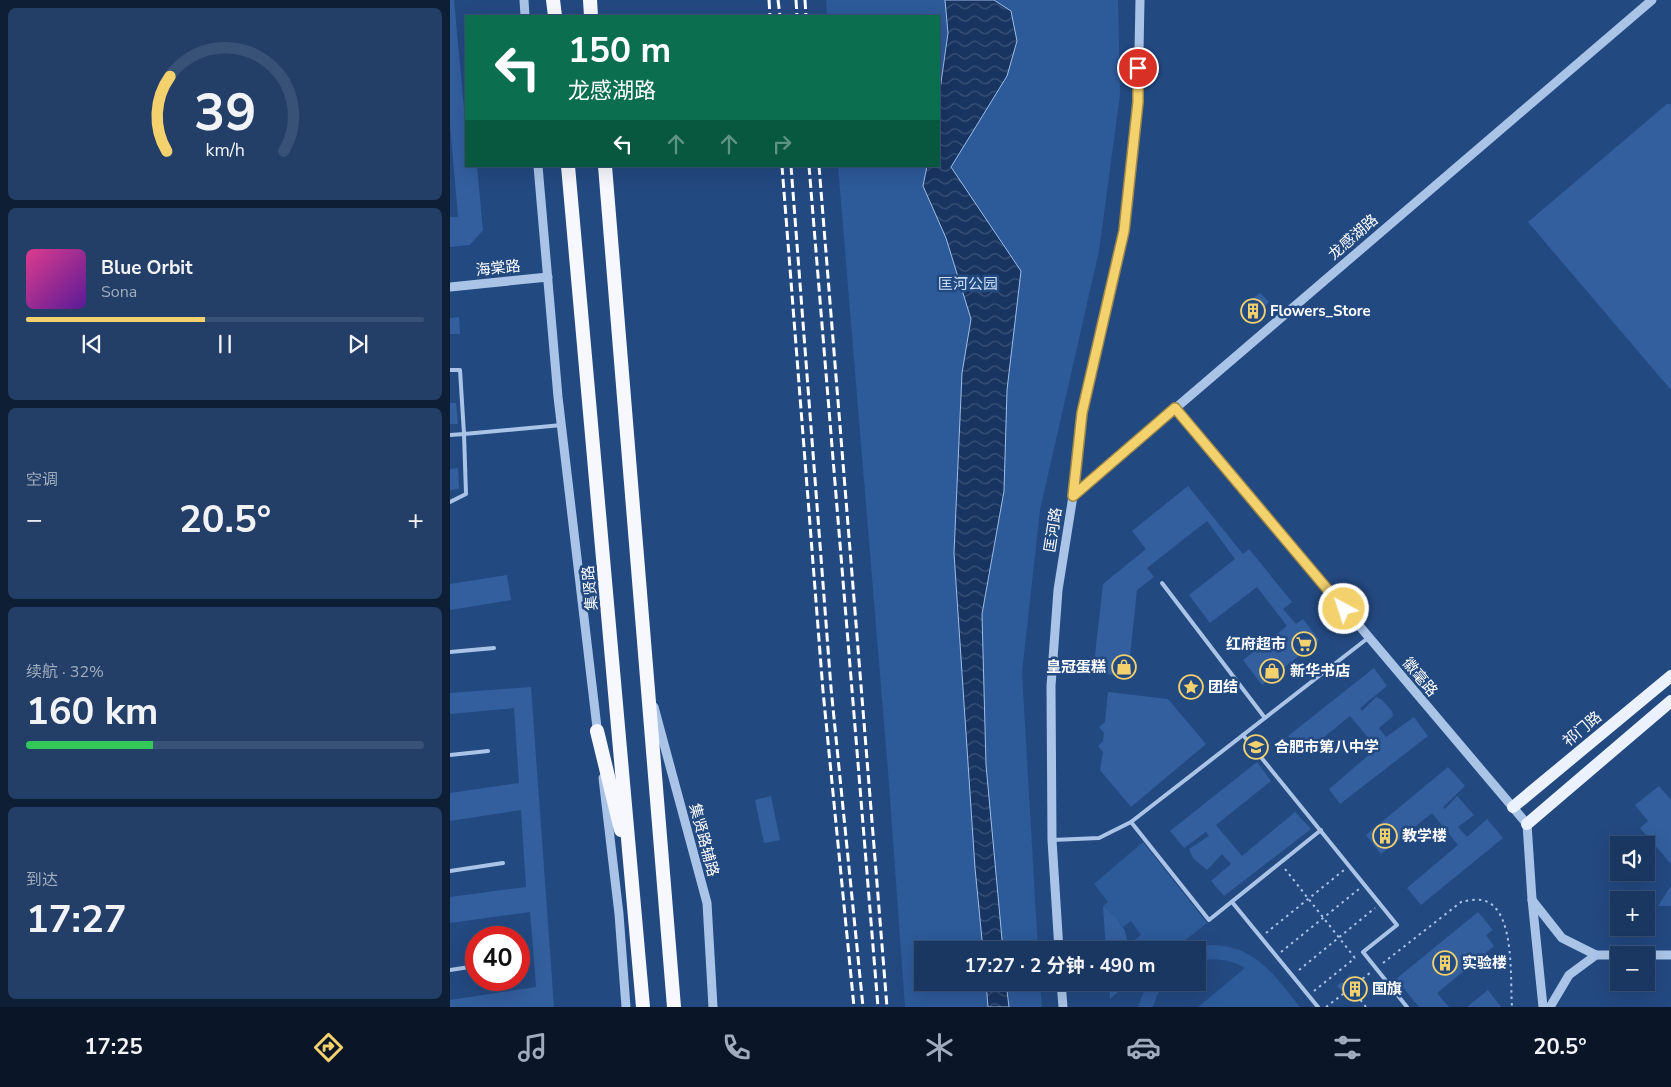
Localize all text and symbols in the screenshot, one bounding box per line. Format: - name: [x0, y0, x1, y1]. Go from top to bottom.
- text: 150 m: [568, 27, 671, 74]
- icon: left: [485, 35, 550, 100]
- pin: [1117, 47, 1159, 89]
- icon: arrive: [1124, 54, 1152, 82]
- text: 龙感湖路: [568, 76, 656, 106]
- text: 39: [194, 77, 256, 148]
- icon: left: [609, 130, 637, 158]
- icon: ahead: [662, 130, 690, 158]
- icon: ahead: [715, 130, 743, 158]
- icon: right: [768, 130, 796, 158]
- text: km/h: [205, 138, 245, 162]
- street label: 龙感湖路: [1324, 210, 1382, 264]
- text: Blue Orbit: [101, 255, 192, 281]
- street label: 海棠路: [475, 256, 521, 280]
- park label: 匡河公园: [938, 274, 998, 294]
- text: Sona: [101, 281, 137, 303]
- building icon: Flowers_Store: [1240, 298, 1266, 324]
- place label: Flowers_Store: [1270, 301, 1371, 321]
- icon: previous: [78, 330, 106, 358]
- icon: pause: [211, 330, 239, 358]
- icon: next: [344, 330, 372, 358]
- text: 空调: [26, 469, 58, 491]
- text: 20.5°: [179, 494, 271, 545]
- text: −: [26, 501, 43, 539]
- text: +: [407, 501, 424, 539]
- street label: 匡河路: [1040, 506, 1066, 554]
- street label: 集贤路: [578, 565, 602, 611]
- position arrow: [1317, 582, 1369, 634]
- supermarket icon: 红府超市: [1291, 631, 1317, 657]
- place label: 红府超市: [1226, 634, 1286, 654]
- street label: 徽毫路: [1398, 653, 1442, 701]
- shop icon: 皇冠蛋糕: [1111, 654, 1137, 680]
- place label: 皇冠蛋糕: [1046, 657, 1106, 677]
- shop icon: 新华书店: [1259, 658, 1285, 684]
- text: 续航 · 32%: [26, 661, 104, 683]
- place label: 新华书店: [1290, 661, 1350, 681]
- place icon: 团结: [1178, 674, 1204, 700]
- place label: 团结: [1208, 677, 1238, 697]
- text: 160 km: [26, 686, 158, 737]
- street label: 祁门路: [1558, 707, 1606, 751]
- school or university icon: 合肥市第八中学: [1243, 734, 1269, 760]
- place label: 合肥市第八中学: [1274, 737, 1379, 757]
- street label: 集贤路辅路: [685, 801, 723, 879]
- building icon: 教学楼: [1372, 823, 1398, 849]
- place label: 教学楼: [1402, 826, 1447, 846]
- map controls: [1610, 836, 1655, 991]
- button: sound: [1610, 836, 1655, 881]
- text: 到达: [26, 869, 58, 891]
- button: +: [1610, 891, 1655, 936]
- text: 17:27: [26, 894, 127, 945]
- speed limit sign: 40: [465, 926, 530, 991]
- button: −: [1610, 946, 1655, 991]
- building icon: 实验楼: [1432, 950, 1458, 976]
- text: 17:27 · 2 分钟 · 490 m: [965, 953, 1155, 979]
- place label: 实验楼: [1462, 953, 1507, 973]
- building icon: 国旗: [1342, 976, 1368, 1002]
- place label: 国旗: [1372, 979, 1402, 999]
- icon: directions: [311, 1030, 346, 1065]
- icon: music: [515, 1030, 550, 1065]
- icon: phone: [719, 1030, 754, 1065]
- icon: climate: [922, 1030, 957, 1065]
- icon: car: [1126, 1030, 1161, 1065]
- icon: filters: [1330, 1030, 1365, 1065]
- text: 17:25: [84, 1032, 143, 1062]
- text: 20.5°: [1533, 1032, 1587, 1062]

